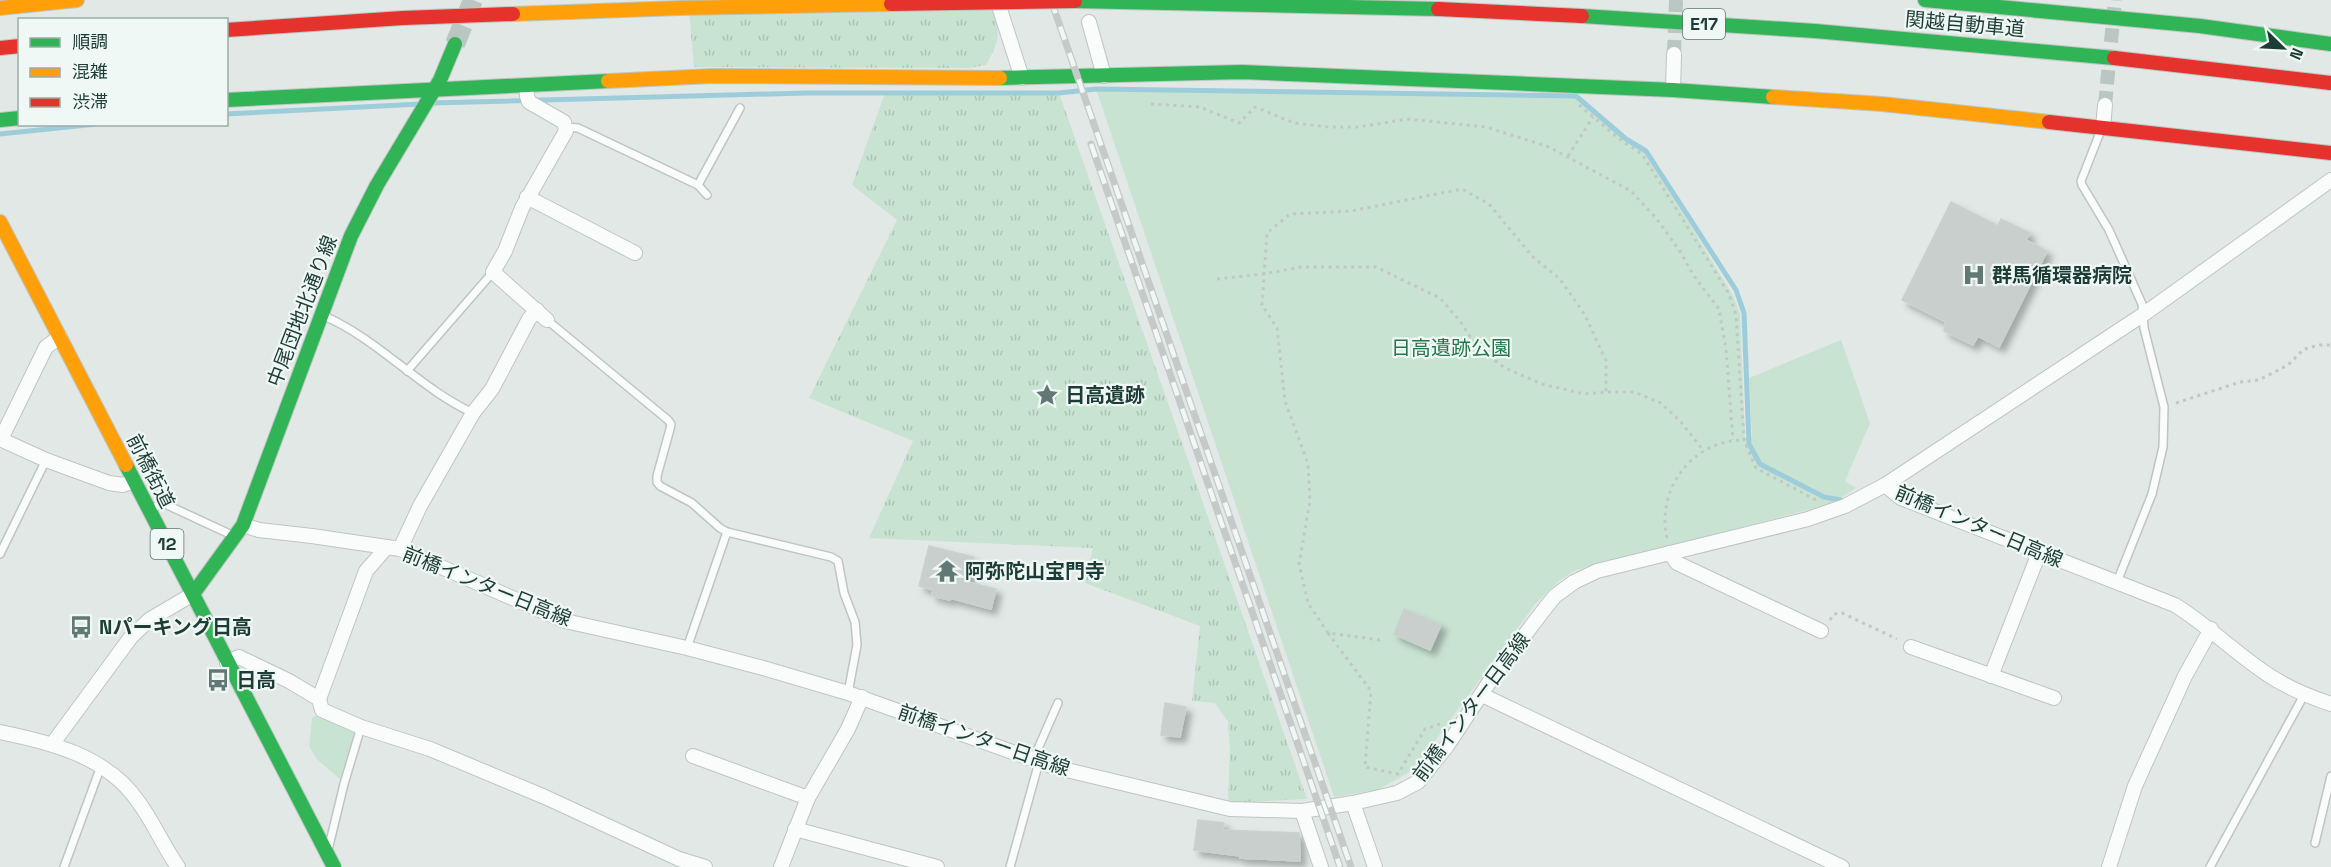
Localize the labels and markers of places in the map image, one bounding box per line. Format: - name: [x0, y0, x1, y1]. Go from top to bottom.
- hospital icon: 群馬循環器病院: [1961, 262, 1987, 288]
- place label: 群馬循環器病院: [1992, 262, 2132, 288]
- place icon: 日高遺跡: [1034, 382, 1060, 408]
- place label: 日高遺跡: [1065, 382, 1145, 408]
- temple icon: 阿弥陀山宝門寺: [934, 558, 960, 584]
- place label: 阿弥陀山宝門寺: [965, 558, 1105, 584]
- bus stop icon: Nパーキング日高: [68, 614, 94, 640]
- place label: Nパーキング日高: [99, 614, 252, 640]
- bus stop icon: 日高: [205, 667, 231, 693]
- place label: 日高: [236, 667, 276, 693]

